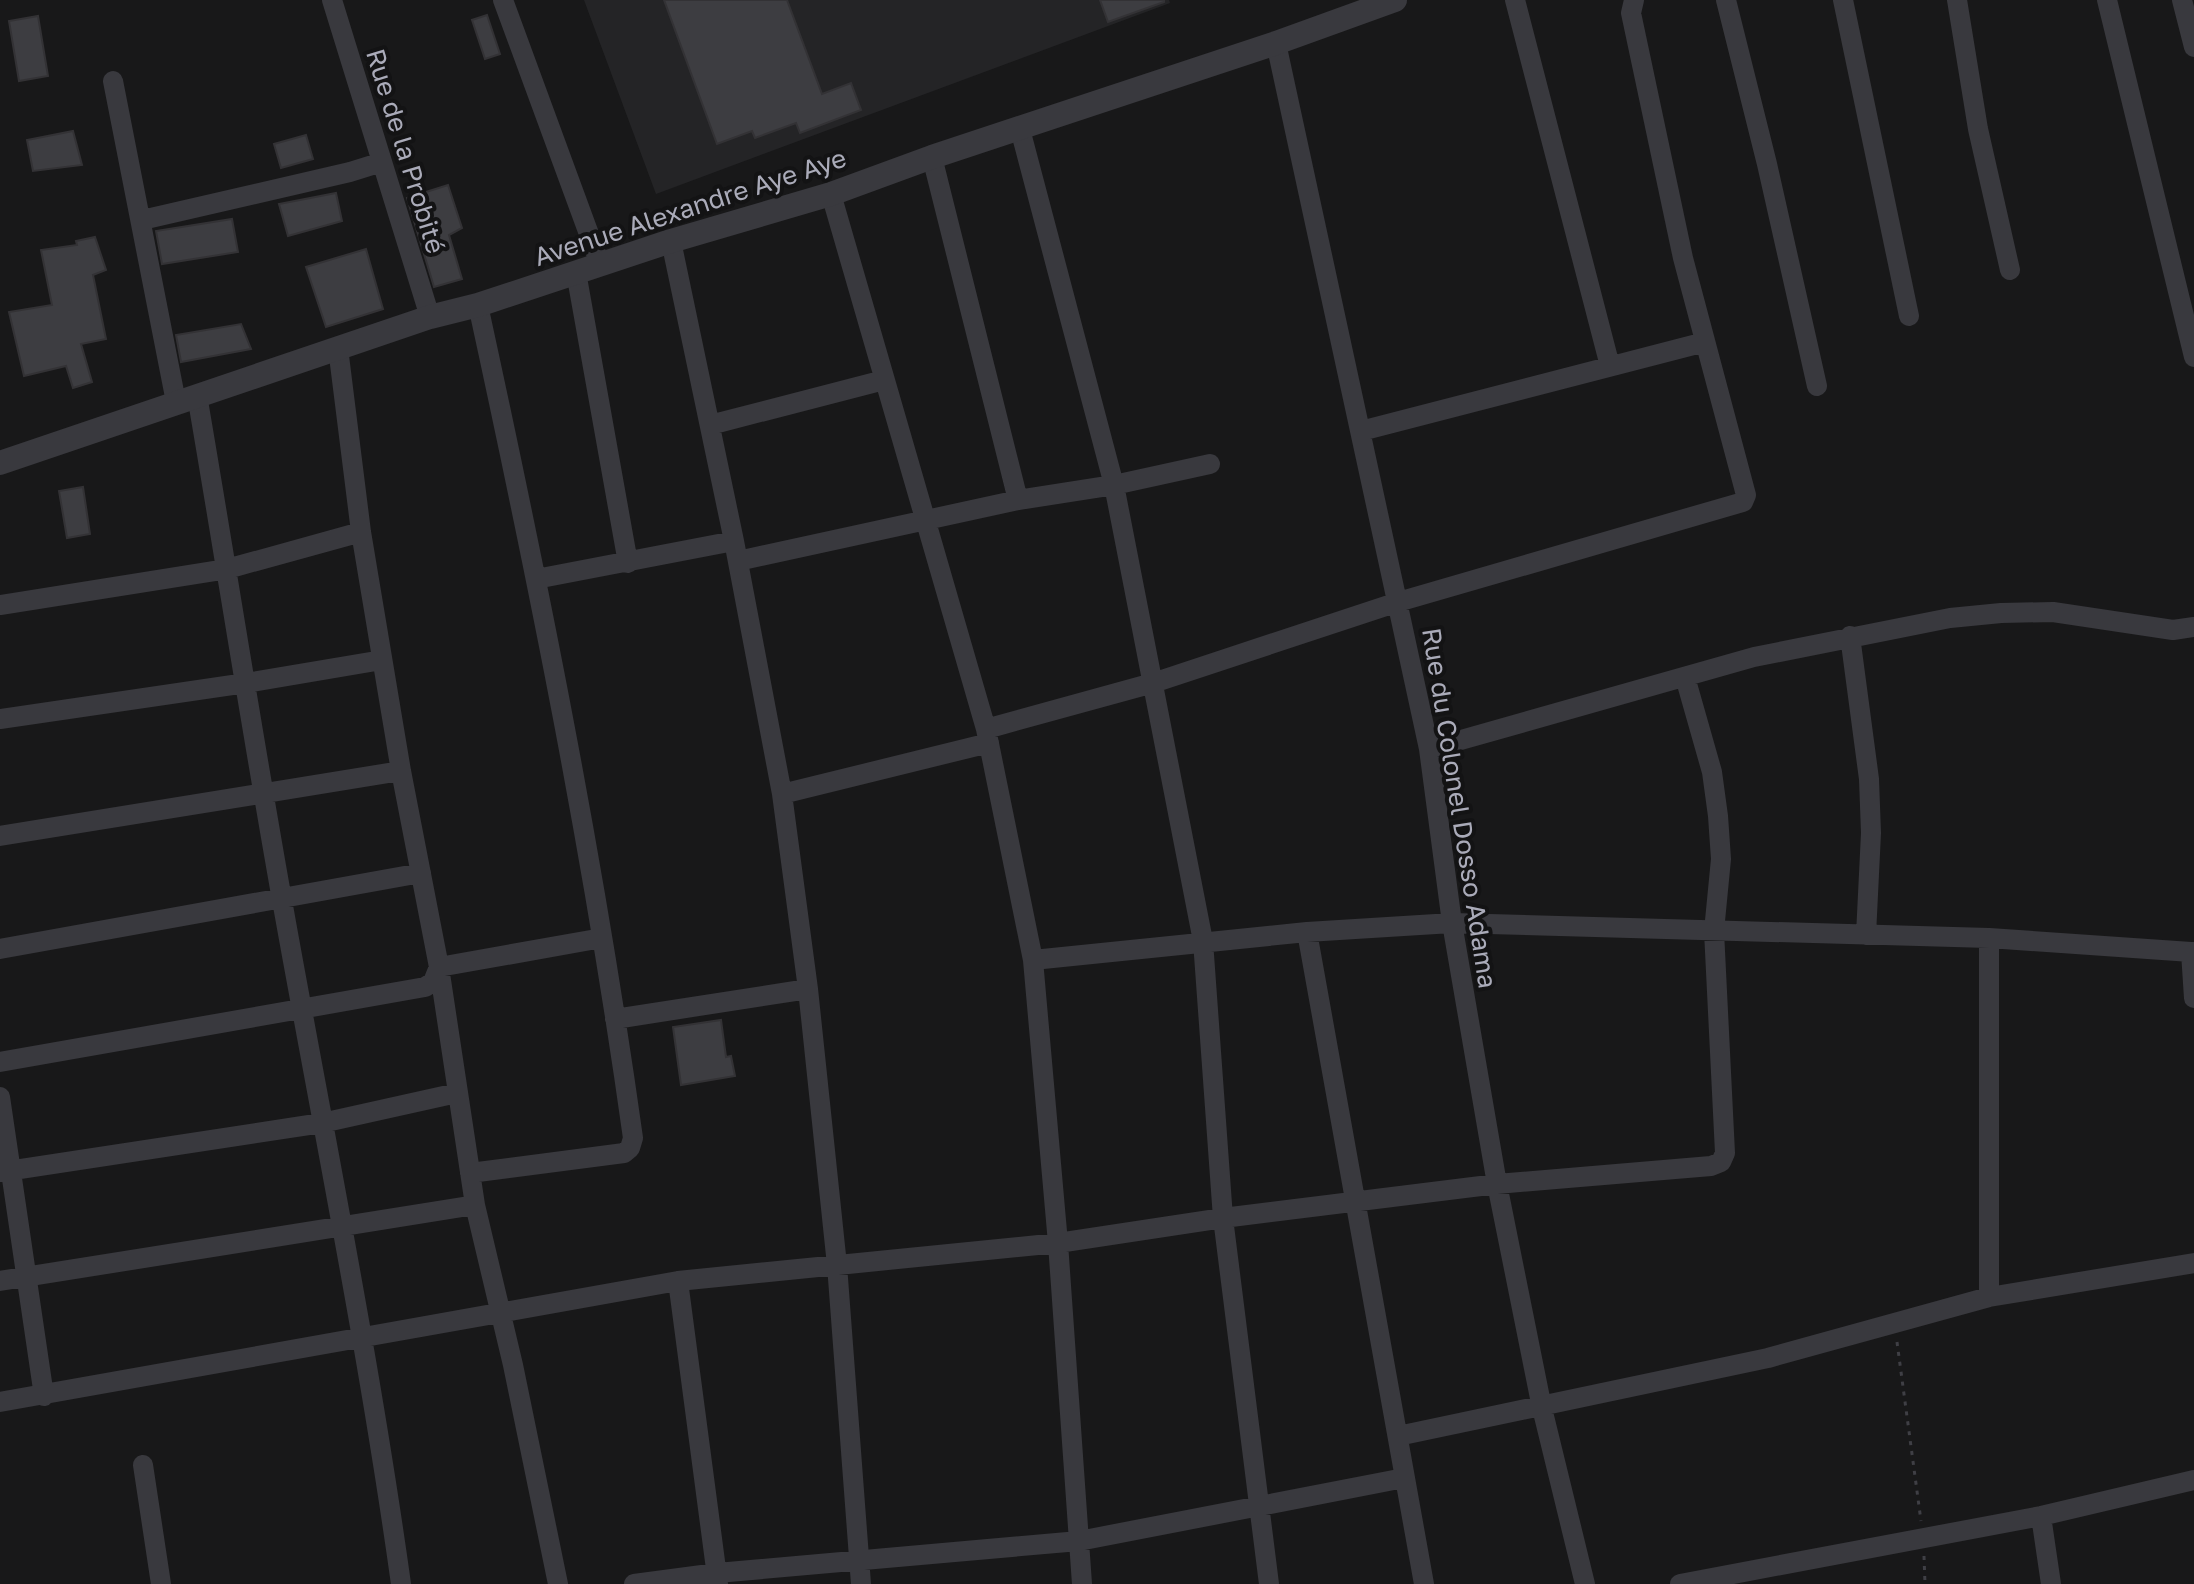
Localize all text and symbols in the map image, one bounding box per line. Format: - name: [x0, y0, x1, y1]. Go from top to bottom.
- street label: Rue de la Probité: [360, 45, 452, 257]
- street label: Avenue Alexandre Aye Aye: [530, 142, 850, 272]
- street label: Rue du Colonel Dosso Adama: [1416, 626, 1504, 990]

